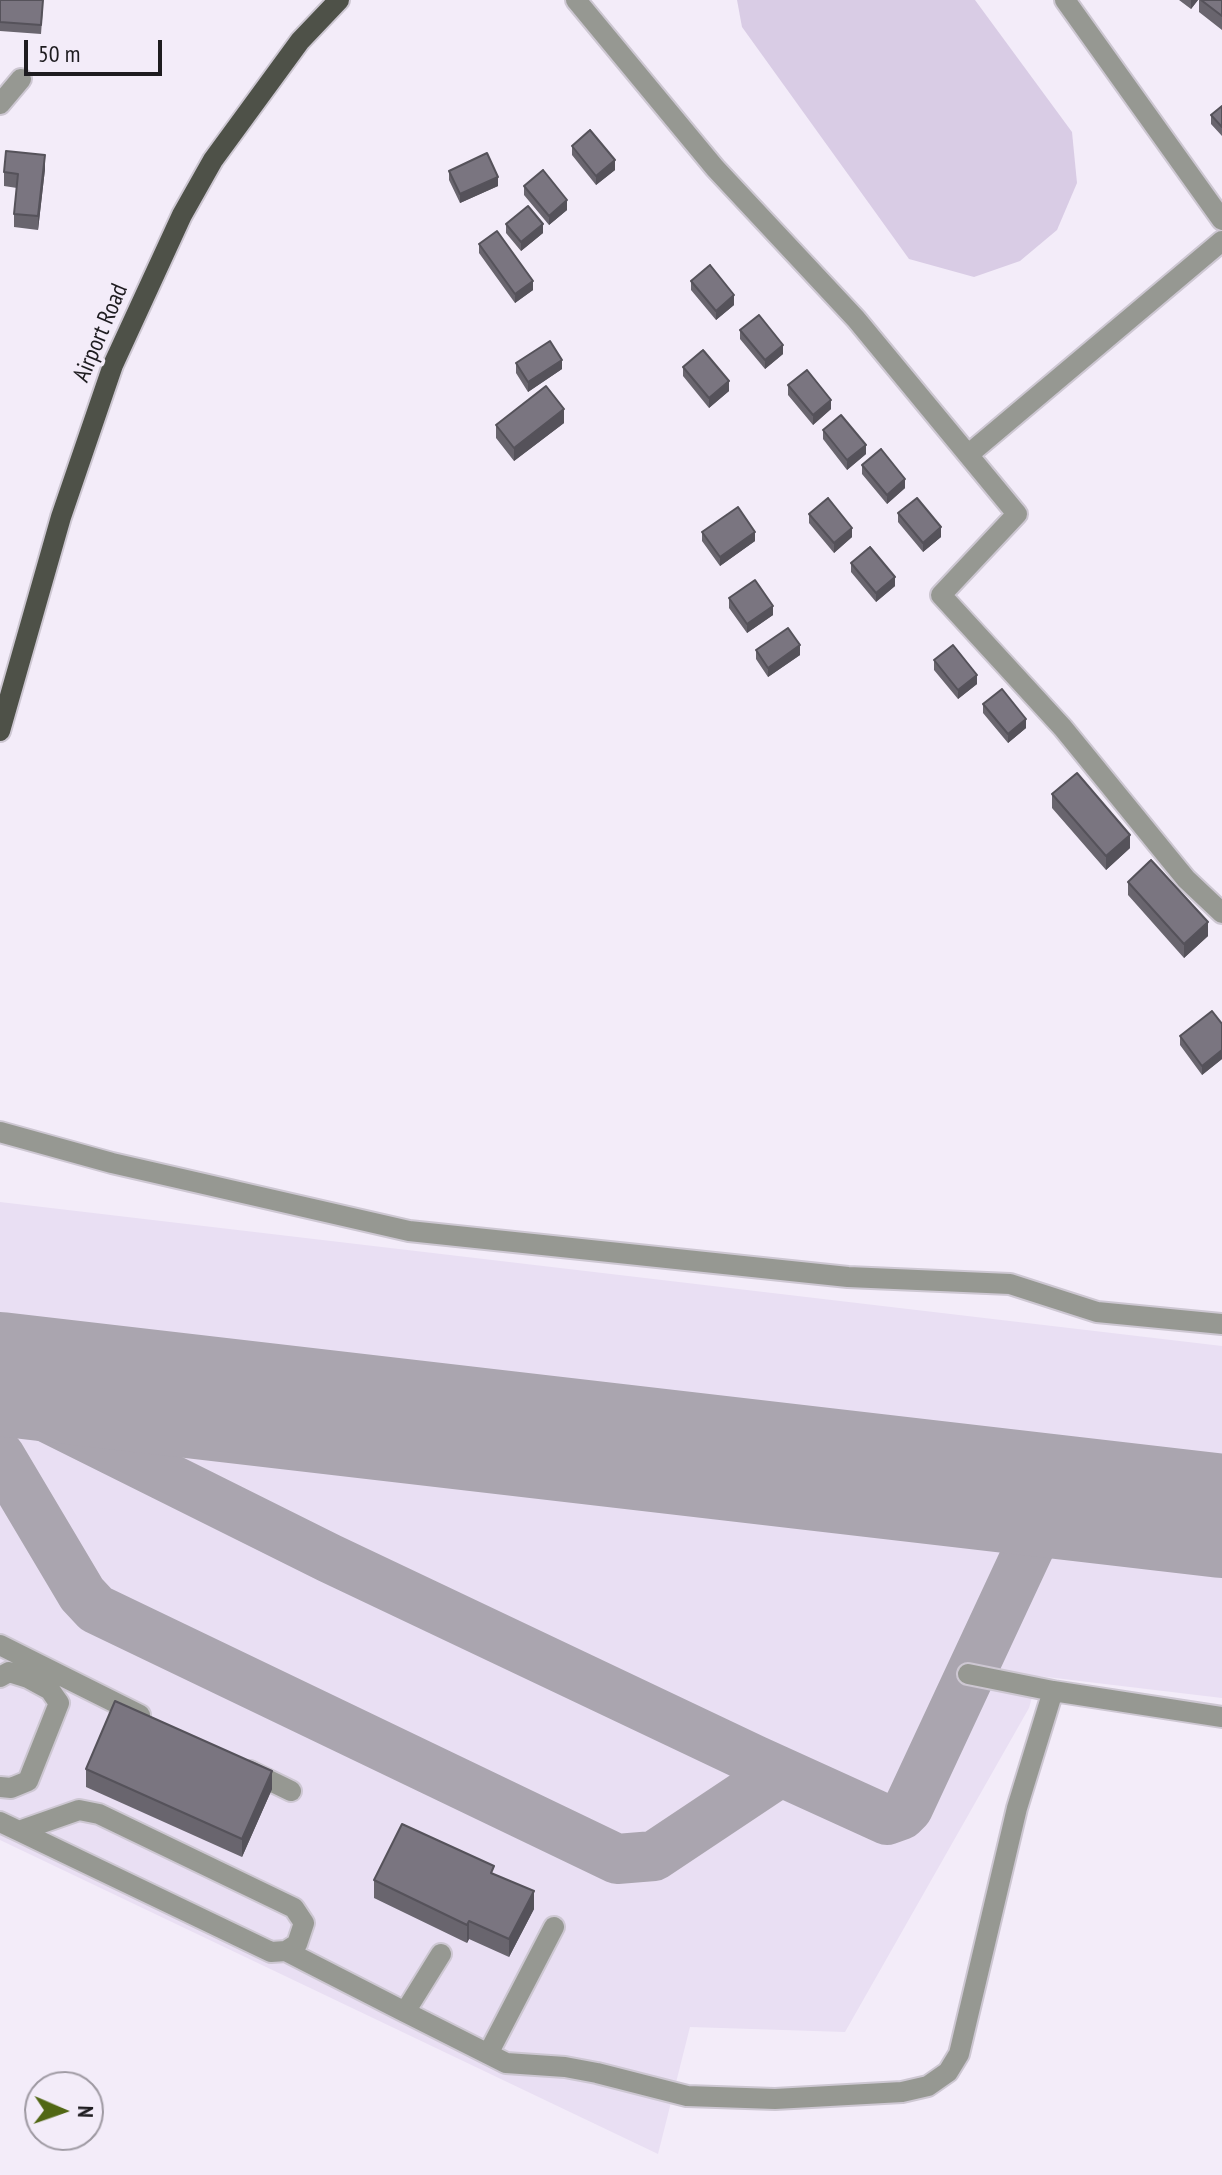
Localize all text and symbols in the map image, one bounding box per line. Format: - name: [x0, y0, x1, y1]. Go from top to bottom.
- scale bar: [28, 24, 166, 74]
- text: 50 m: [38, 38, 80, 69]
- street label: Airport Road: [67, 280, 135, 386]
- north arrow: [24, 2071, 104, 2151]
- text: N: [72, 2105, 100, 2118]

